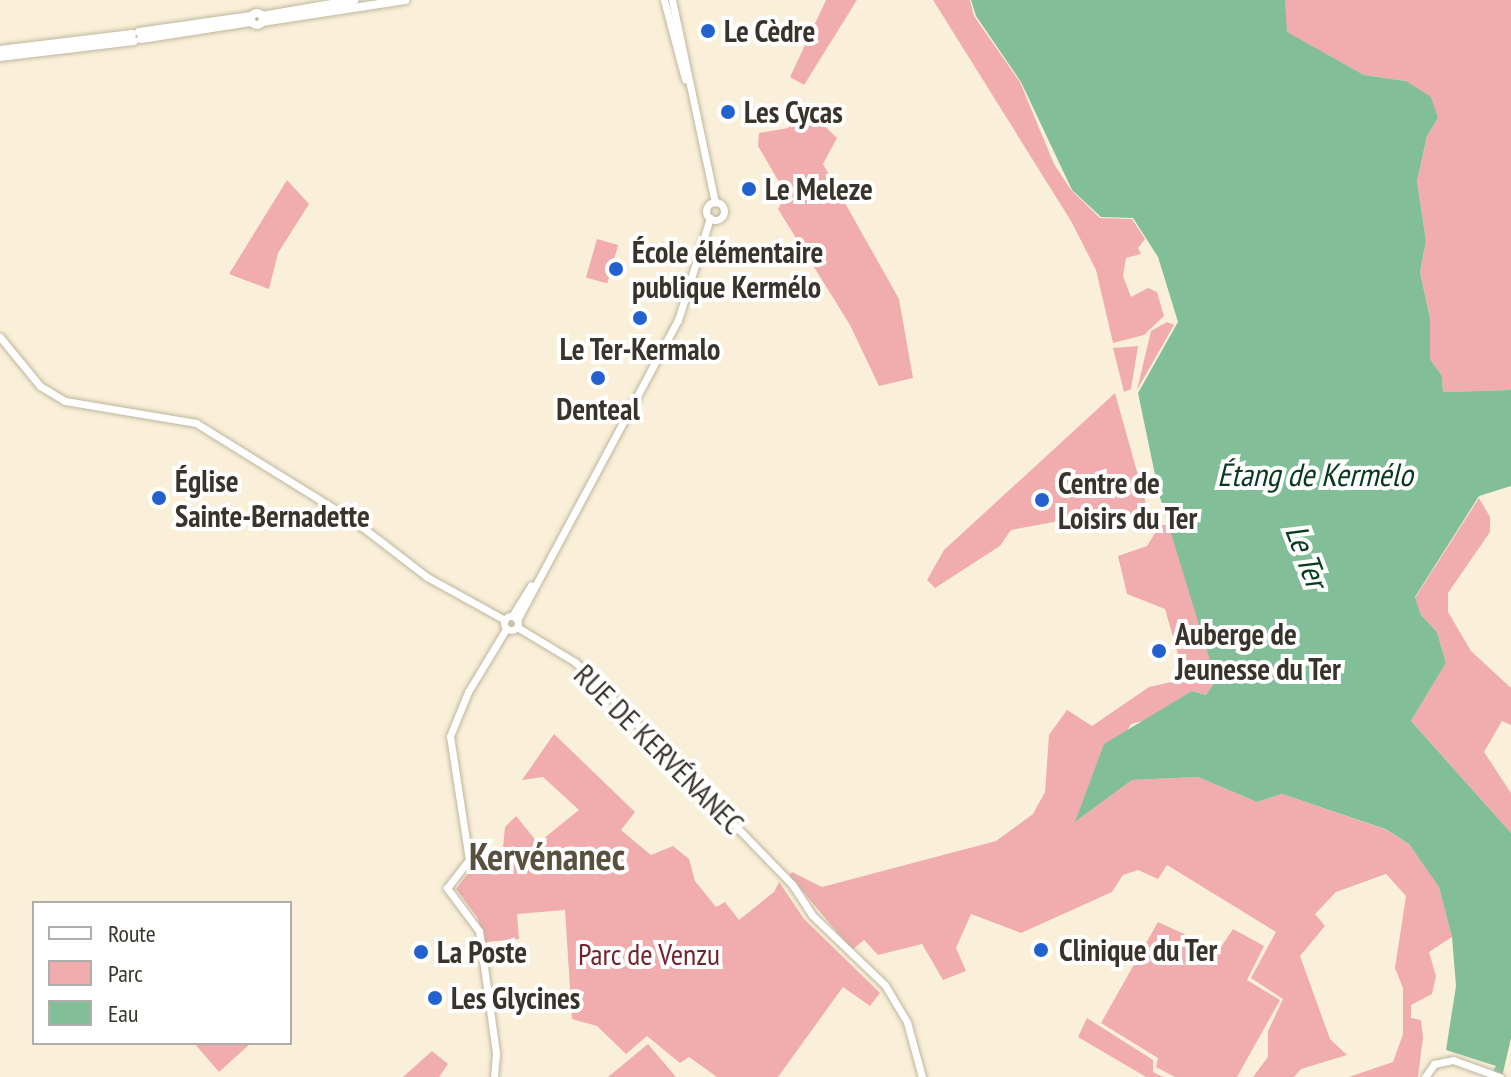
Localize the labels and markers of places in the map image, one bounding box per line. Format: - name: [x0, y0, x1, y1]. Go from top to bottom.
- place label: Le Cèdre: [724, 13, 816, 49]
- marker: Le Cèdre: [699, 22, 717, 40]
- place label: Les Cycas: [744, 94, 843, 130]
- marker: Les Cycas: [719, 103, 737, 121]
- place label: Le Meleze: [765, 171, 873, 207]
- marker: Le Meleze: [740, 180, 758, 198]
- place label: École élémentaire publique Kermélo: [632, 234, 823, 304]
- marker: École élémentaire publique Kermélo: [607, 260, 625, 278]
- marker: Le Ter-Kermalo: [631, 309, 649, 327]
- place label: Le Ter-Kermalo: [559, 331, 721, 367]
- marker: Denteal: [589, 369, 607, 387]
- place label: Denteal: [556, 391, 640, 427]
- place label: Église Sainte-Bernadette: [175, 463, 370, 534]
- place label: Centre de Loisirs du Ter: [1058, 465, 1198, 536]
- marker: Église Sainte-Bernadette: [150, 489, 168, 507]
- marker: Centre de Loisirs du Ter: [1033, 491, 1051, 509]
- place label: Auberge de Jeunesse du Ter: [1175, 616, 1342, 686]
- marker: Auberge de Jeunesse du Ter: [1150, 642, 1168, 660]
- place label: Clinique du Ter: [1059, 932, 1218, 968]
- place label: La Poste: [437, 934, 527, 970]
- marker: Clinique du Ter: [1030, 939, 1052, 961]
- marker: La Poste: [412, 943, 430, 961]
- place label: Les Glycines: [451, 980, 581, 1016]
- marker: Les Glycines: [426, 989, 444, 1007]

